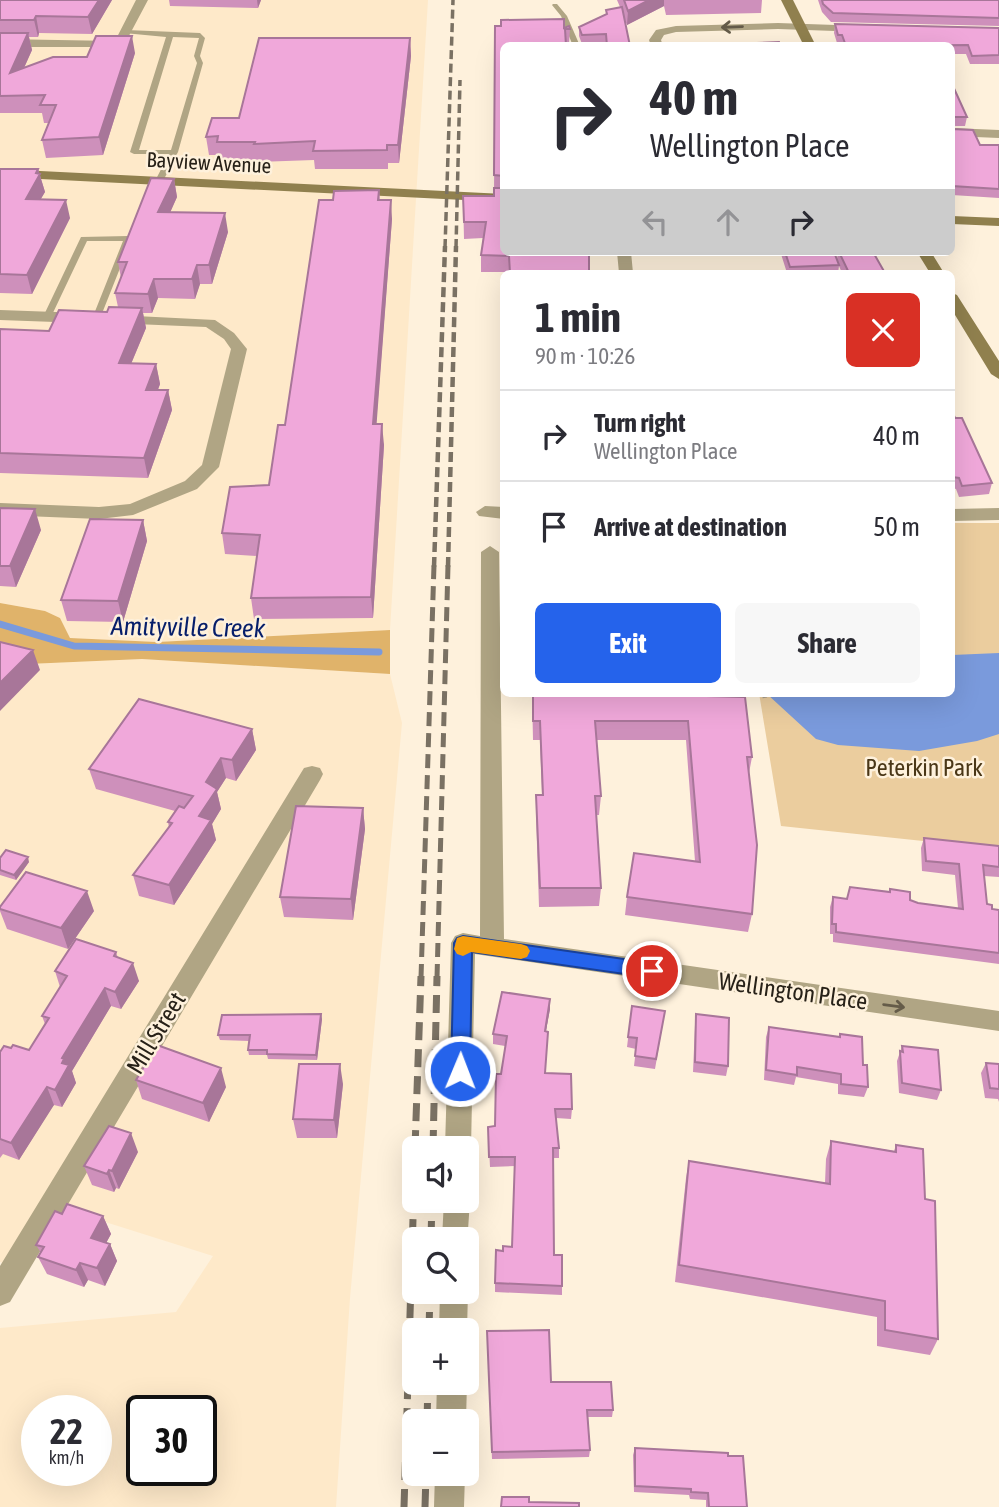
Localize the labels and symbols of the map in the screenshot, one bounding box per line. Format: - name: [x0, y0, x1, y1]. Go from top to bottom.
- one-way arrow: [721, 20, 744, 34]
- street label: Bayview Avenue: [146, 147, 272, 177]
- water label: Amityville Creek: [110, 611, 266, 643]
- park label: Peterkin Park: [865, 754, 983, 781]
- pin: [622, 941, 682, 1001]
- street label: Wellington Place: [717, 967, 869, 1015]
- street label: Mill Street: [121, 987, 191, 1079]
- one-way arrow: [883, 1000, 905, 1013]
- position arrow: [423, 1034, 497, 1108]
- speed limit sign: 30: [126, 1395, 217, 1486]

